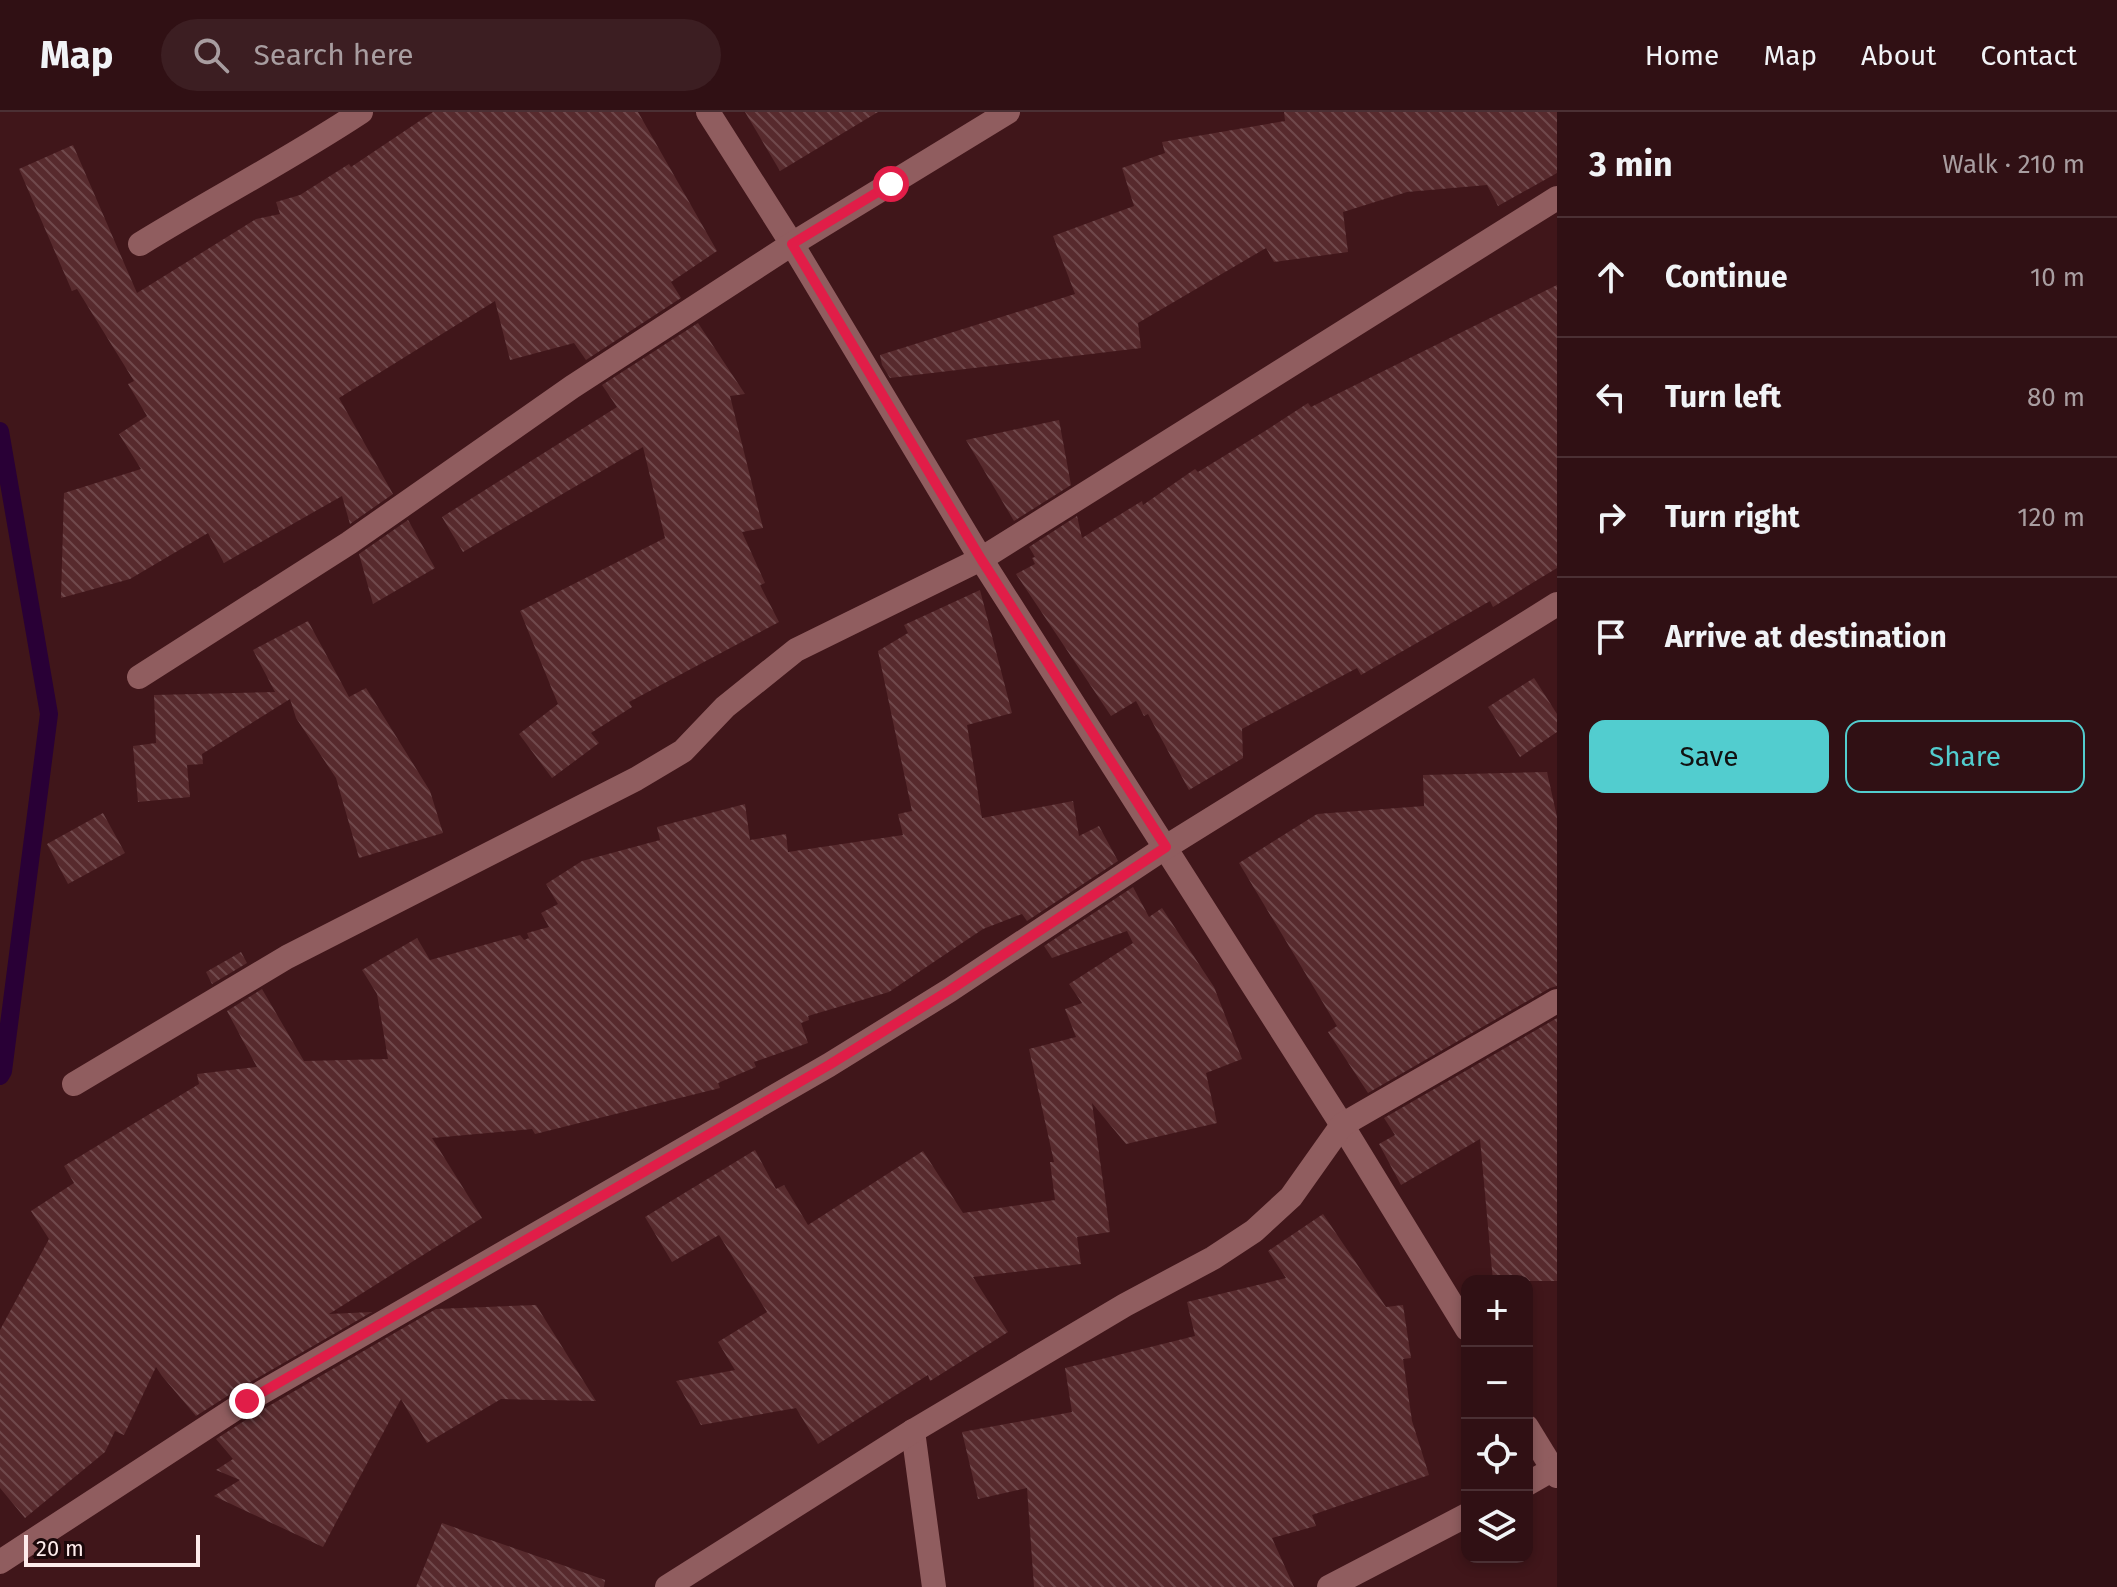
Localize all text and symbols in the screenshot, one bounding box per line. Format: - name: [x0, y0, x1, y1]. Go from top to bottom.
- search box: [161, 19, 721, 91]
- text: Map: [40, 32, 113, 78]
- icon: search: [189, 33, 233, 77]
- text: Search here: [253, 37, 414, 73]
- text: Home: [1645, 39, 1719, 72]
- text: Map: [1763, 39, 1817, 72]
- text: About: [1861, 39, 1936, 72]
- text: Contact: [1980, 39, 2077, 72]
- text: 3 min: [1589, 144, 1673, 185]
- text: Walk · 210 m: [1942, 149, 2085, 180]
- route start: [873, 166, 909, 202]
- icon: ahead: [1589, 255, 1633, 299]
- text: Continue: [1665, 259, 1788, 295]
- text: 10 m: [2030, 262, 2085, 293]
- icon: left: [1589, 375, 1633, 419]
- text: Turn left: [1665, 379, 1781, 415]
- text: 80 m: [2027, 382, 2085, 413]
- icon: right: [1589, 495, 1633, 539]
- text: Turn right: [1665, 499, 1800, 535]
- text: 120 m: [2017, 502, 2085, 533]
- icon: arrive: [1589, 615, 1633, 659]
- text: Arrive at destination: [1665, 619, 1947, 655]
- button: Save: [1589, 720, 1829, 793]
- button: Share: [1845, 720, 2085, 793]
- map controls: [1461, 1275, 1533, 1563]
- button: +: [1461, 1275, 1533, 1347]
- button: −: [1461, 1347, 1533, 1419]
- route end: [229, 1383, 265, 1419]
- button: locate: [1461, 1419, 1533, 1491]
- button: layers: [1461, 1491, 1533, 1563]
- scale bar: [24, 1531, 200, 1567]
- text: 20 m: [36, 1535, 84, 1562]

